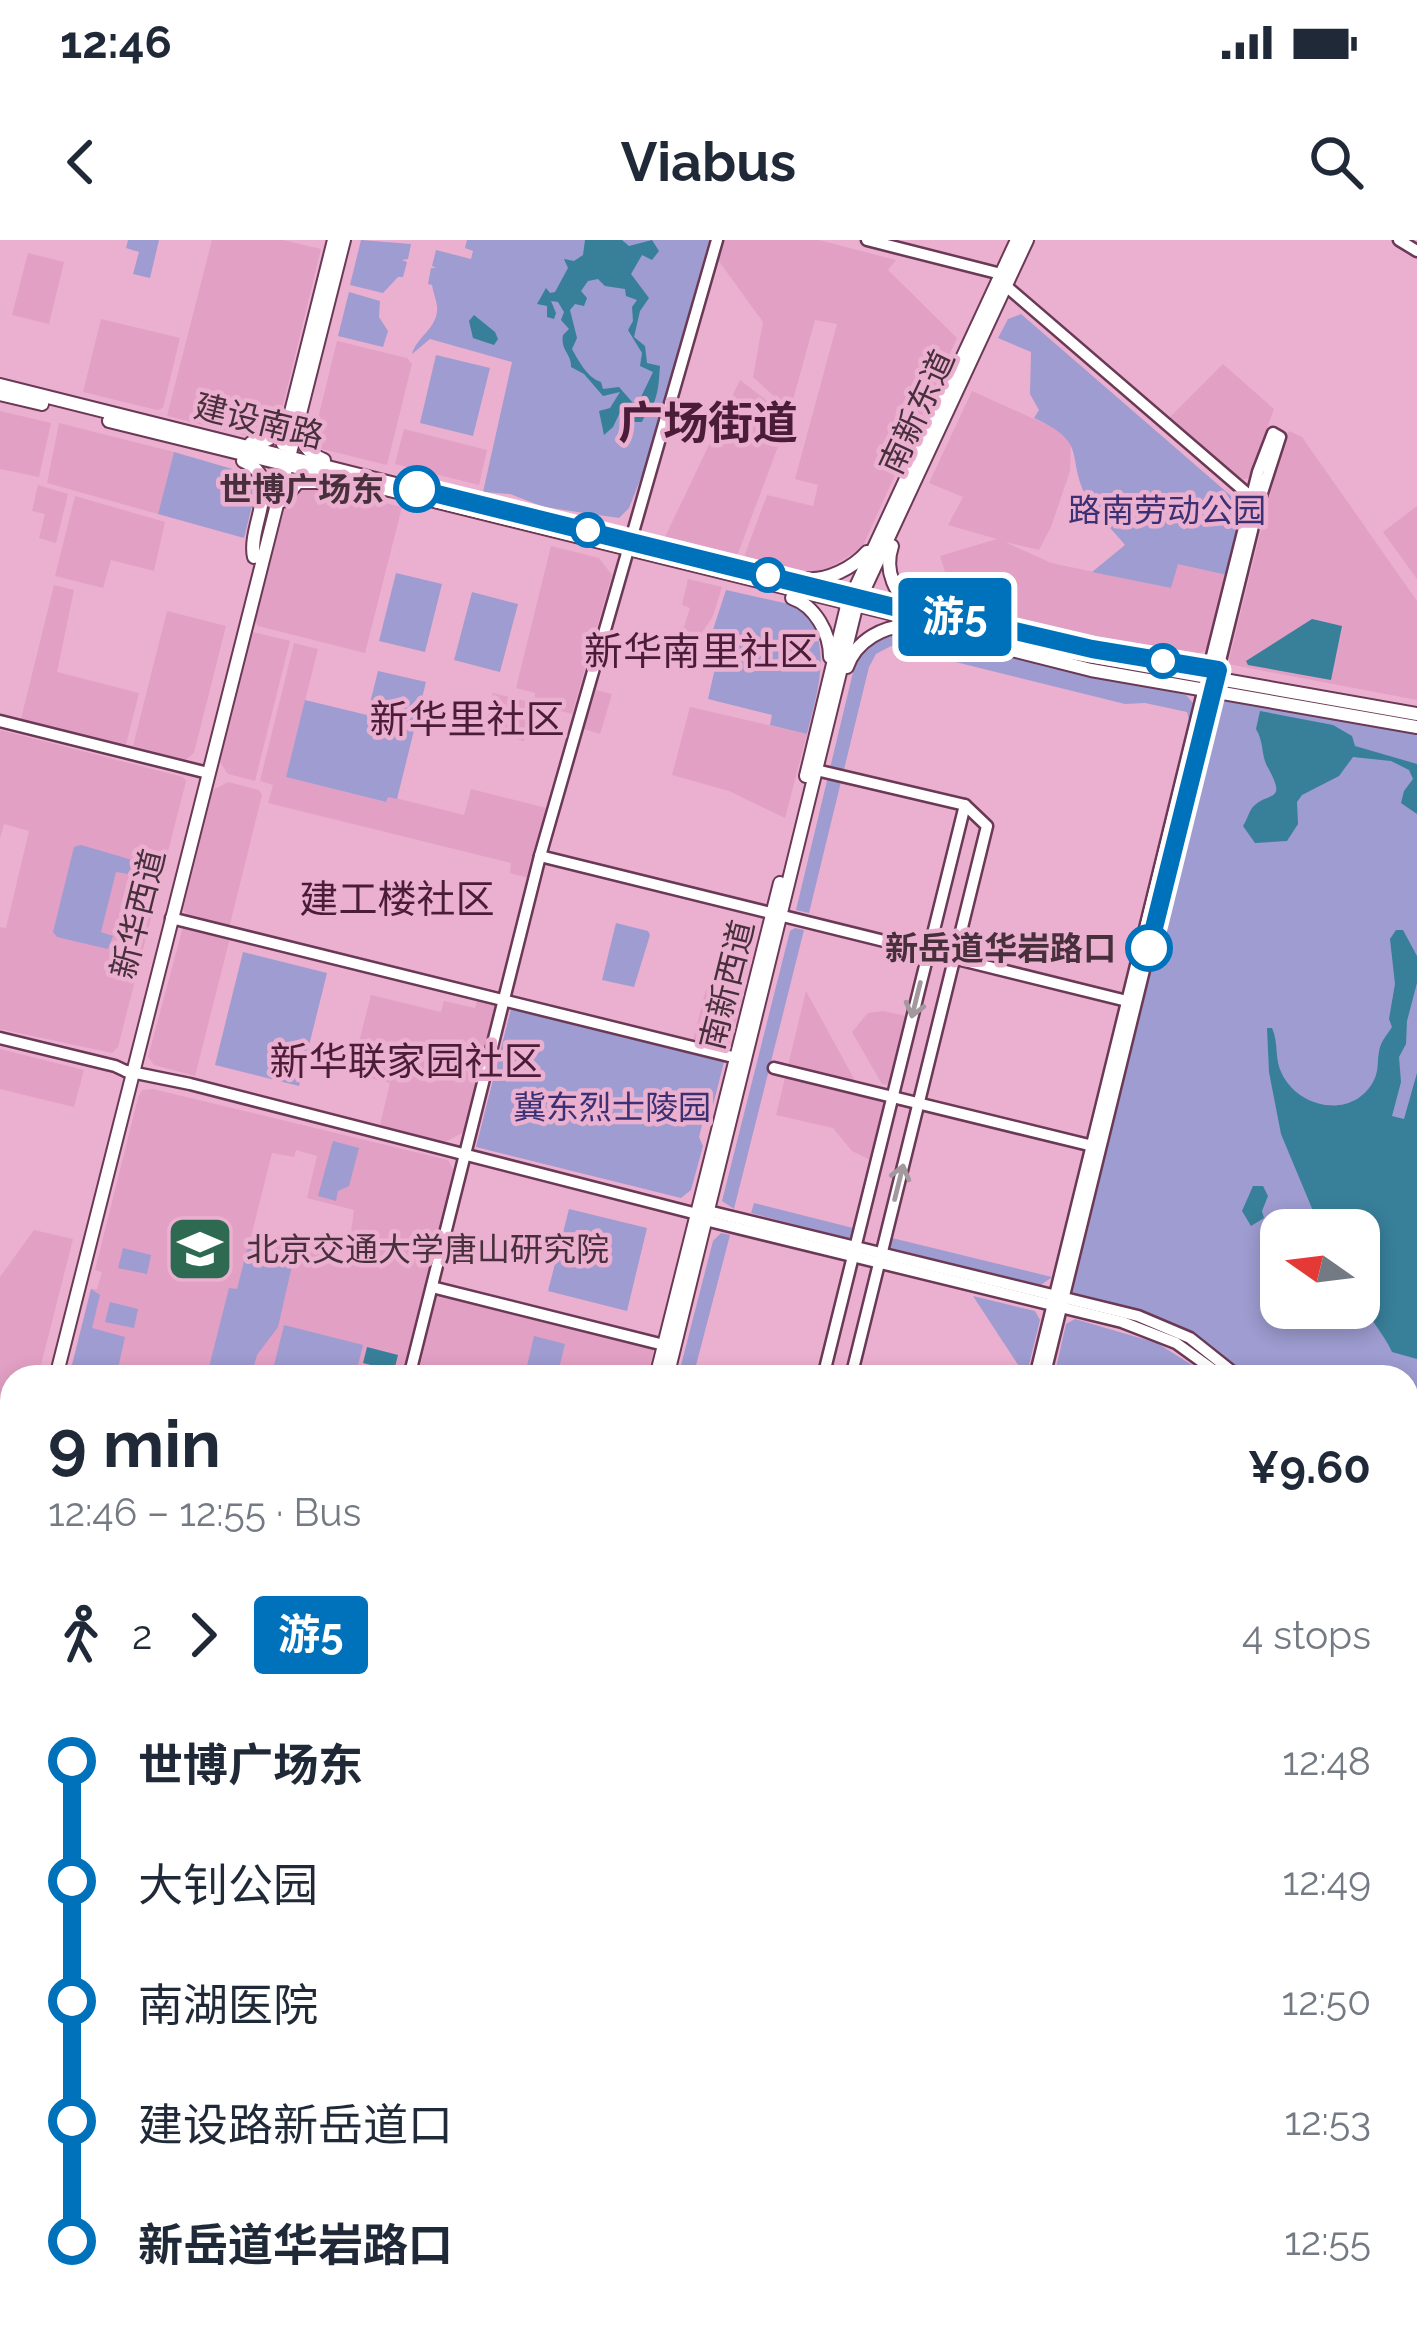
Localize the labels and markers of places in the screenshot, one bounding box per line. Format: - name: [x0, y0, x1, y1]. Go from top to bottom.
- marker: 世博广场东: [395, 467, 439, 511]
- place label: 世博广场东: [219, 470, 384, 509]
- unlabelled marker: [572, 514, 604, 546]
- unlabelled marker: [752, 559, 784, 591]
- unlabelled marker: [1147, 645, 1179, 677]
- marker: 新岳道华岩路口: [1127, 926, 1171, 970]
- place label: 新岳道华岩路口: [885, 929, 1116, 968]
- school or university icon: 北京交通大学唐山研究院: [165, 1214, 235, 1284]
- place label: 北京交通大学唐山研究院: [246, 1230, 609, 1269]

